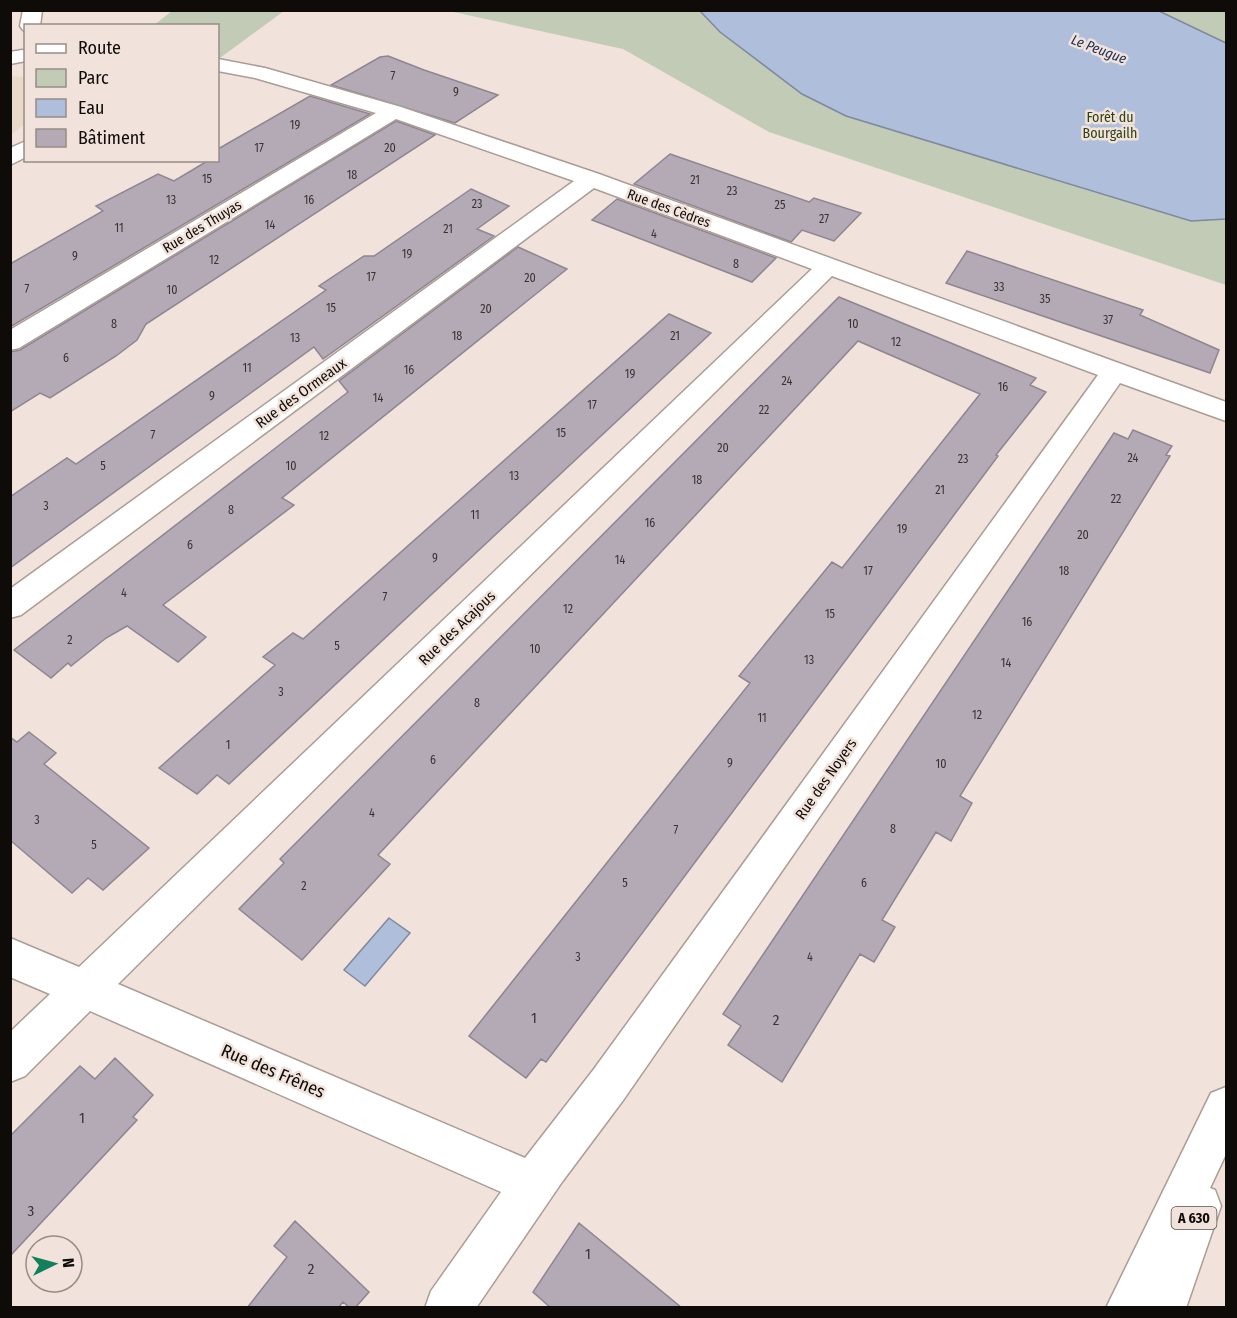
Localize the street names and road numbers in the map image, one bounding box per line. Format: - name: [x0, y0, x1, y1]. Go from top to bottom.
- street label: Rue des Cèdres: [625, 186, 713, 231]
- street label: Rue des Thuyas: [160, 196, 245, 257]
- street label: Rue des Ormeaux: [252, 354, 350, 432]
- street label: Rue des Acajous: [415, 587, 499, 669]
- street label: Rue des Noyers: [791, 735, 861, 823]
- street label: Rue des Frênes: [218, 1039, 329, 1103]
- road number: A 630: [1172, 1207, 1216, 1229]

